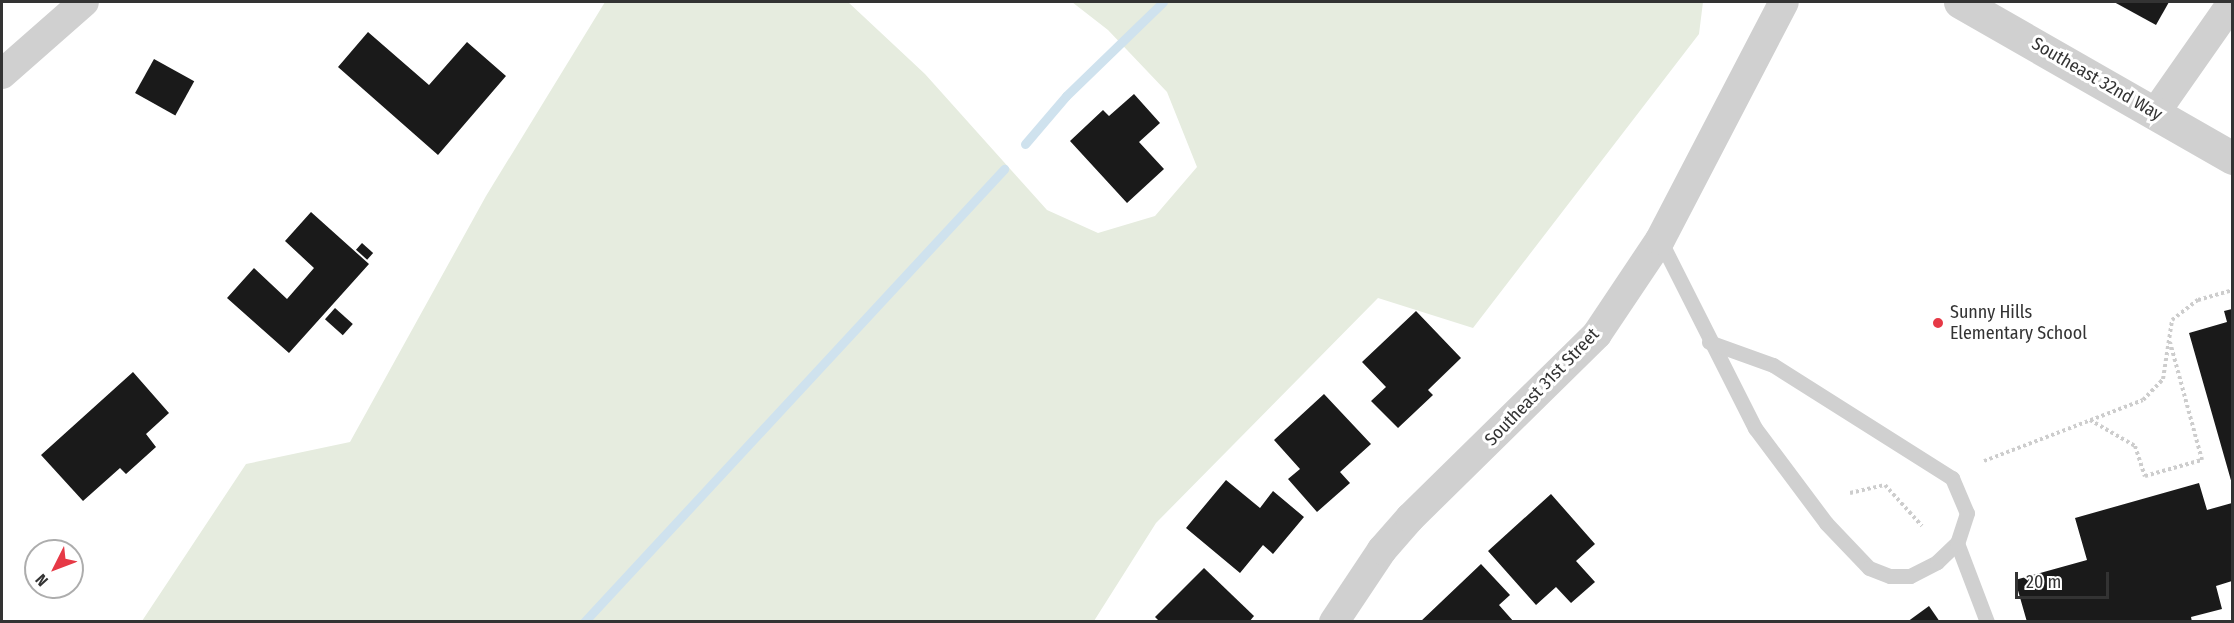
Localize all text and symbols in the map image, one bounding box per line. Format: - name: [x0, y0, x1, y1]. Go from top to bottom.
- street label: Southeast 32nd Way: [2028, 33, 2166, 125]
- place label: Sunny Hills Elementary School: [1950, 302, 2087, 344]
- marker: Sunny Hills Elementary School: [1931, 316, 1945, 330]
- street label: Southeast 31st Street: [1480, 324, 1604, 450]
- north arrow: [24, 539, 84, 599]
- scale bar: [2018, 560, 2112, 598]
- text: N: [31, 570, 52, 590]
- text: 20 m: [2026, 571, 2061, 593]

